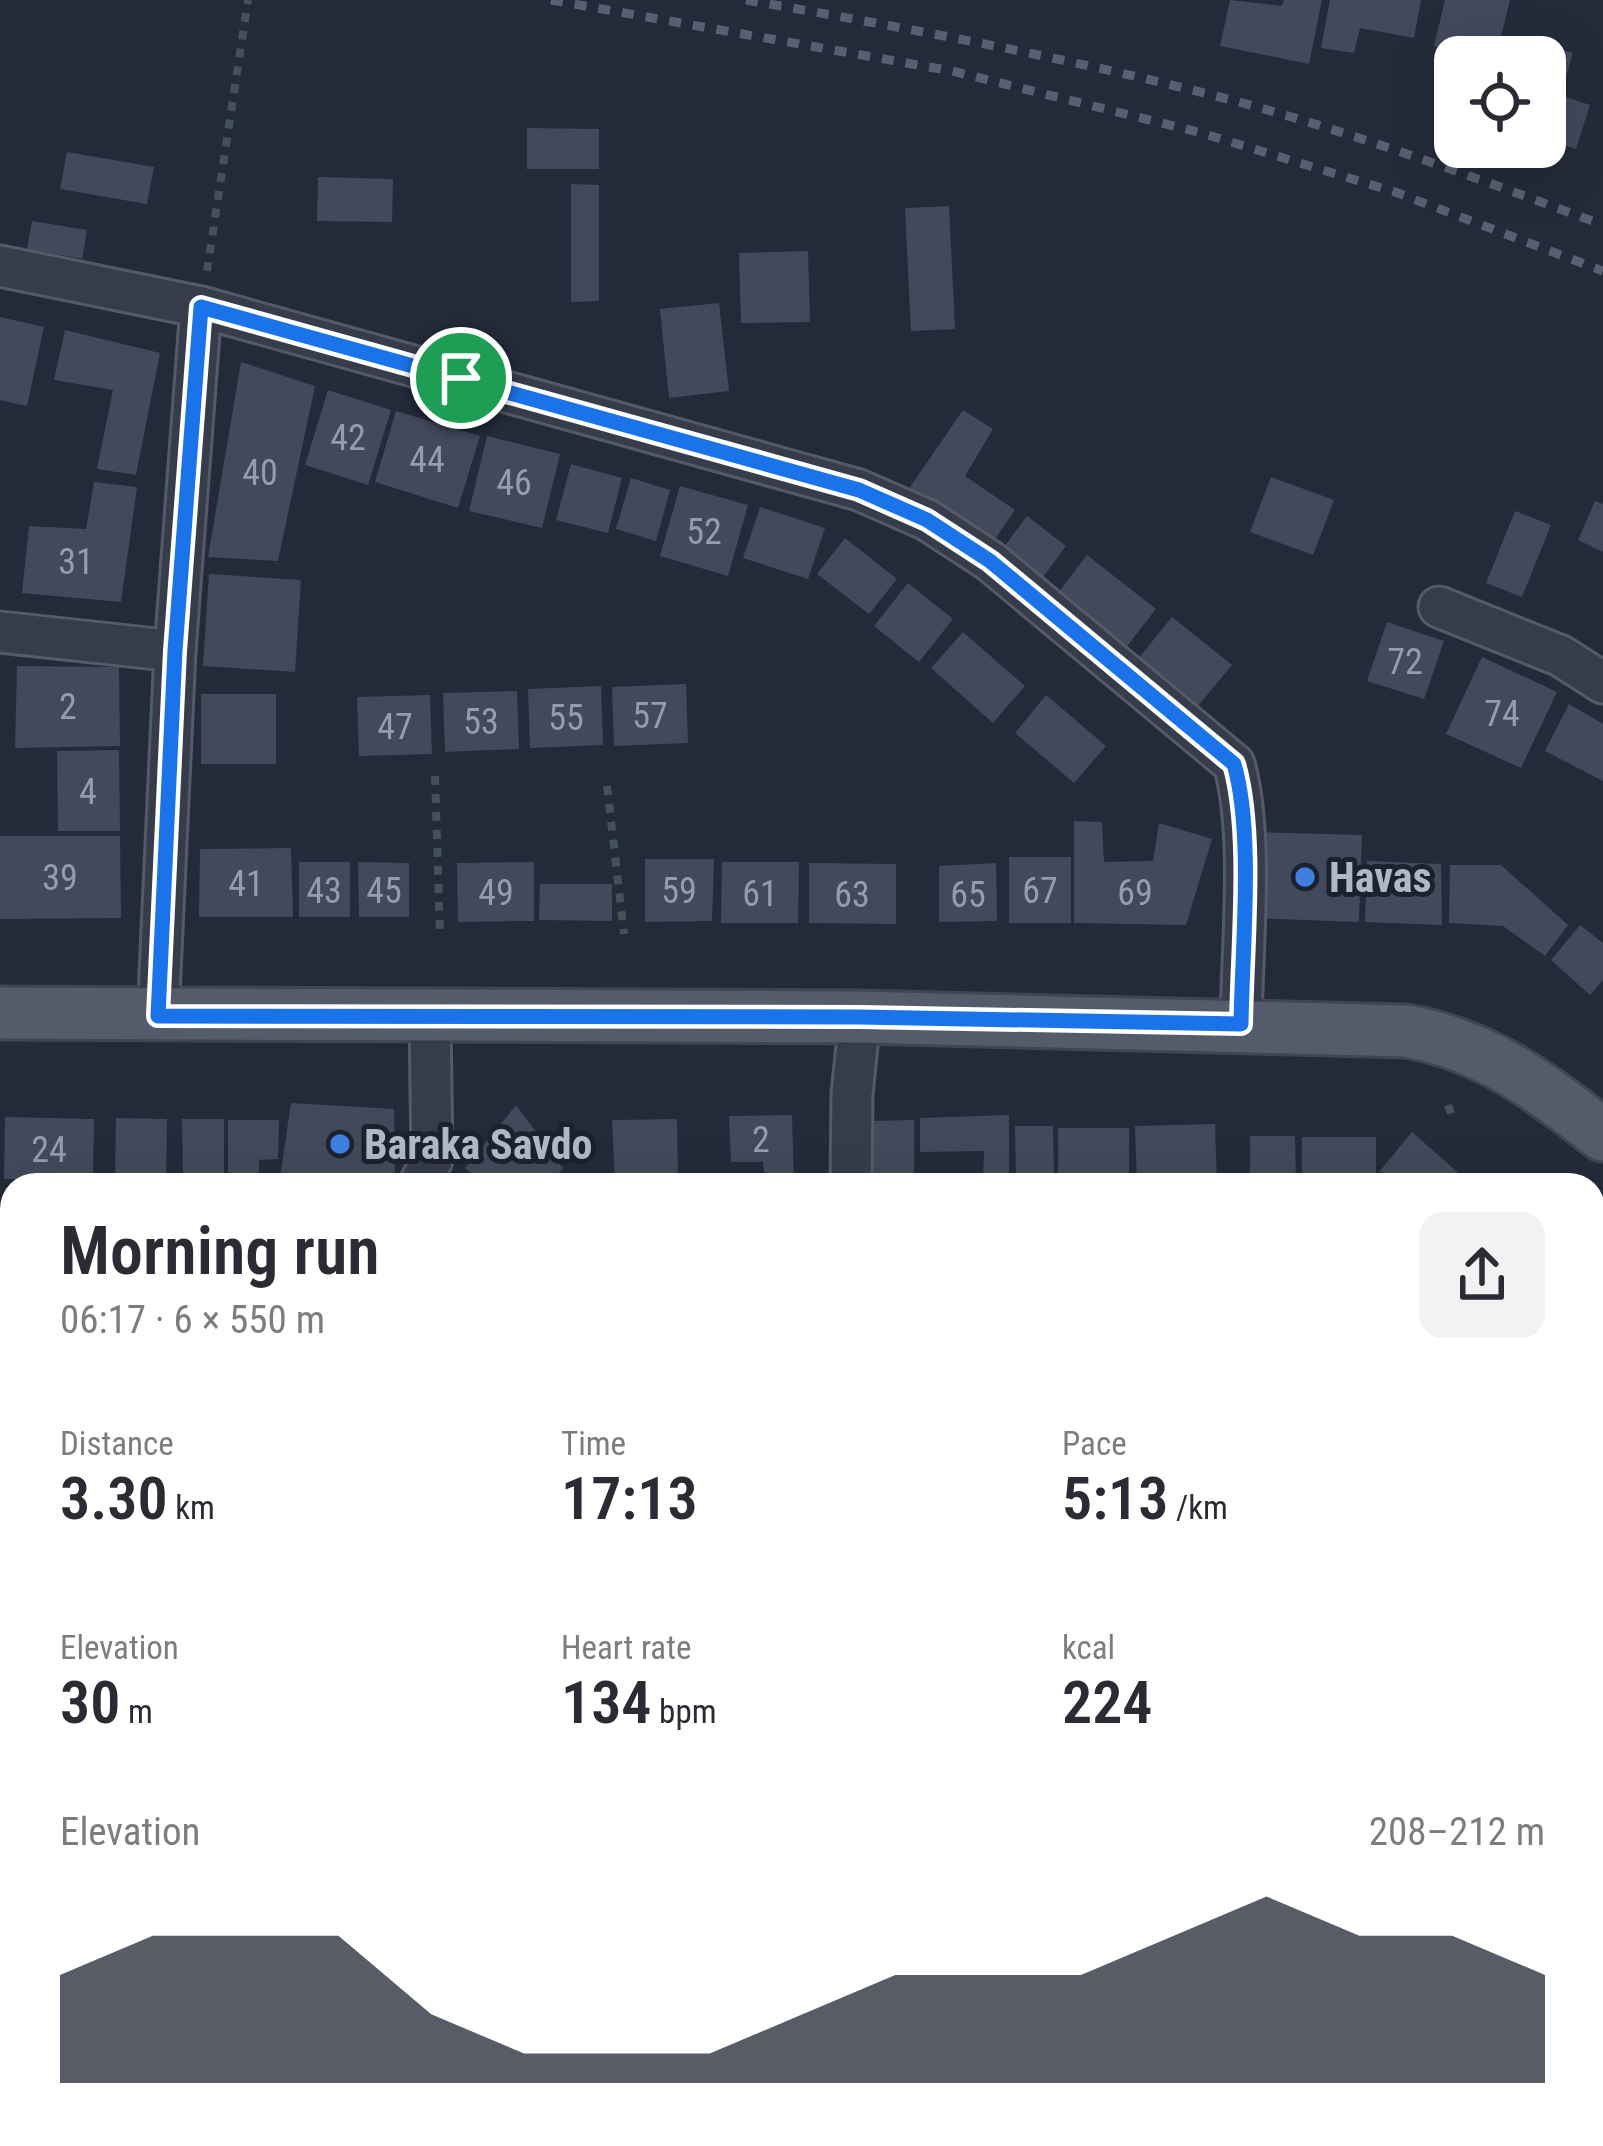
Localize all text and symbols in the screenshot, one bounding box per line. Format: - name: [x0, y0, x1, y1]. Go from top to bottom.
- map controls: [1434, 36, 1566, 168]
- button: locate: [1434, 36, 1566, 168]
- pin: [410, 327, 512, 429]
- icon: arrive: [428, 345, 494, 411]
- house number: 42: [330, 417, 366, 459]
- house number: 44: [409, 439, 445, 481]
- house number: 40: [242, 452, 278, 494]
- house number: 46: [496, 462, 532, 504]
- house number: 52: [686, 511, 722, 553]
- house number: 31: [58, 541, 94, 583]
- house number: 72: [1387, 641, 1423, 683]
- house number: 2: [59, 686, 77, 728]
- house number: 74: [1484, 693, 1520, 735]
- house number: 57: [632, 695, 668, 737]
- house number: 55: [548, 697, 584, 739]
- house number: 53: [463, 701, 499, 743]
- house number: 47: [377, 706, 413, 748]
- house number: 4: [79, 771, 97, 813]
- place label: Havas: [1329, 853, 1432, 902]
- house number: 39: [42, 857, 78, 899]
- house number: 41: [228, 863, 264, 905]
- marker: Havas: [1292, 864, 1318, 890]
- house number: 43: [306, 870, 342, 912]
- house number: 45: [366, 870, 402, 912]
- house number: 59: [661, 870, 697, 912]
- house number: 67: [1022, 870, 1058, 912]
- house number: 49: [478, 872, 514, 914]
- house number: 69: [1117, 872, 1153, 914]
- house number: 61: [742, 873, 778, 915]
- house number: 63: [834, 874, 870, 916]
- house number: 65: [950, 874, 986, 916]
- house number: 2: [752, 1119, 770, 1161]
- place label: Baraka Savdo: [364, 1120, 592, 1169]
- house number: 24: [31, 1129, 67, 1171]
- marker: Baraka Savdo: [327, 1131, 353, 1157]
- button: share: [1419, 1212, 1545, 1338]
- text: Morning run: [60, 1213, 380, 1290]
- text: 06:17 · 6 × 550 m: [60, 1297, 325, 1343]
- text: Distance: [60, 1424, 174, 1463]
- text: Time: [561, 1424, 626, 1463]
- text: Pace: [1062, 1424, 1127, 1463]
- text: 3.30: [60, 1463, 168, 1534]
- text: 17:13: [561, 1463, 698, 1534]
- text: 5:13: [1062, 1463, 1168, 1534]
- text: km: [168, 1488, 215, 1527]
- text: /km: [1168, 1488, 1228, 1527]
- text: Elevation: [60, 1628, 179, 1667]
- text: Heart rate: [561, 1628, 691, 1667]
- text: kcal: [1062, 1628, 1115, 1667]
- text: 30: [60, 1667, 120, 1738]
- text: 134: [561, 1667, 652, 1738]
- text: 224: [1062, 1667, 1153, 1738]
- text: m: [120, 1692, 153, 1731]
- text: bpm: [652, 1692, 717, 1731]
- text: Elevation: [60, 1809, 200, 1855]
- text: 208–212 m: [1369, 1809, 1545, 1855]

